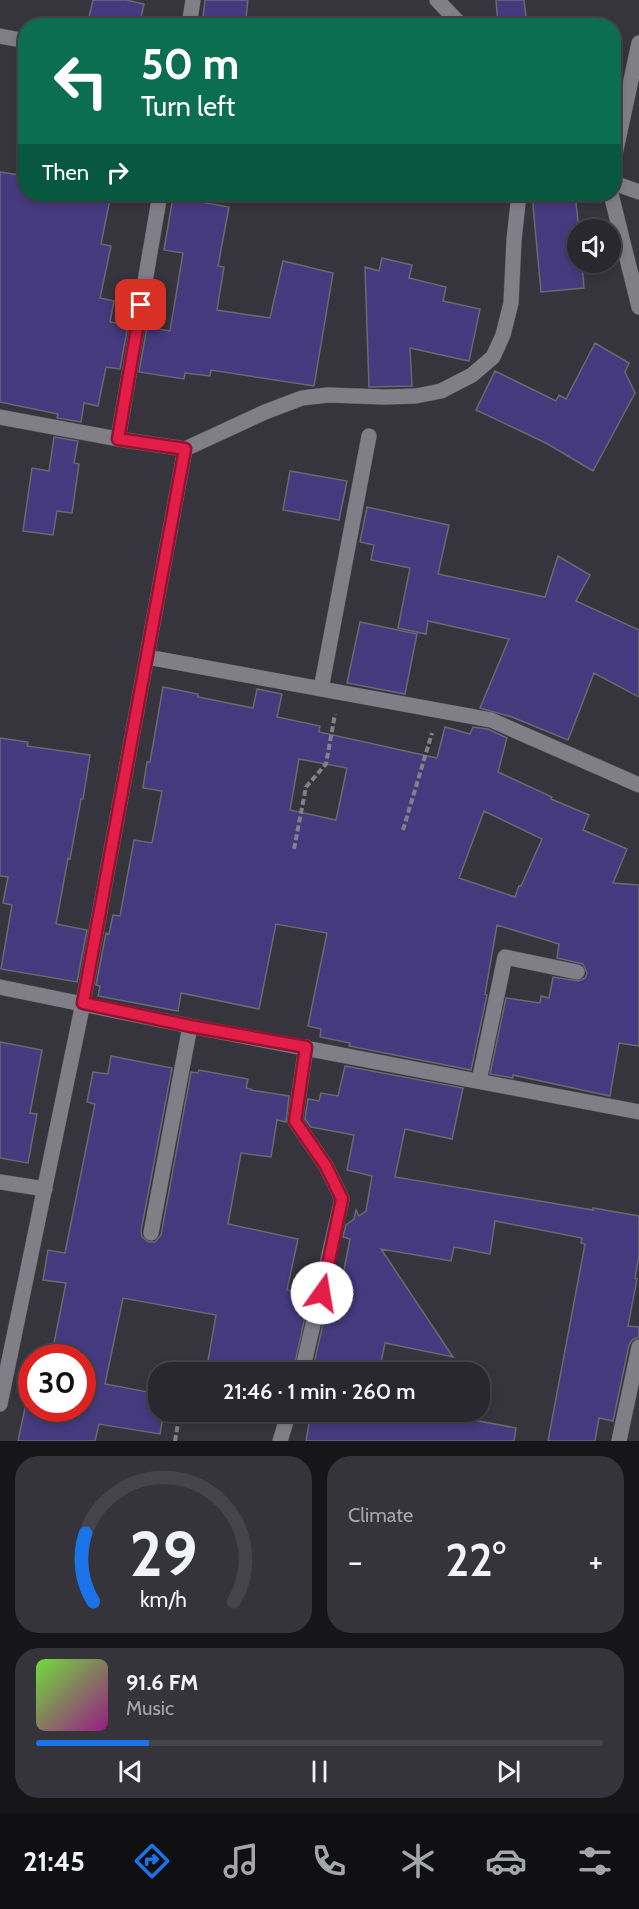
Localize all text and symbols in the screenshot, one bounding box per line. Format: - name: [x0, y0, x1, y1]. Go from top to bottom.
- text: 50 m: [141, 38, 239, 90]
- icon: left: [42, 42, 120, 120]
- text: Turn left: [141, 90, 235, 123]
- icon: right: [101, 156, 134, 189]
- text: Then: [42, 159, 89, 186]
- map controls: [567, 219, 621, 273]
- button: sound: [567, 219, 621, 273]
- pin: [115, 279, 166, 330]
- icon: arrive: [124, 288, 157, 321]
- position arrow: [290, 1261, 354, 1325]
- speed limit sign: 30: [18, 1344, 96, 1422]
- text: 21:46 · 1 min · 260 m: [223, 1378, 415, 1405]
- text: Climate: [348, 1503, 413, 1527]
- text: 29: [129, 1516, 198, 1592]
- text: 22°: [445, 1533, 506, 1587]
- text: −: [348, 1541, 363, 1581]
- text: +: [588, 1541, 603, 1581]
- text: km/h: [140, 1586, 187, 1612]
- text: 91.6 FM: [126, 1669, 198, 1696]
- text: Music: [126, 1696, 174, 1720]
- icon: previous: [114, 1755, 147, 1788]
- icon: pause: [303, 1755, 336, 1788]
- icon: next: [492, 1755, 525, 1788]
- icon: directions: [131, 1840, 173, 1882]
- icon: music: [220, 1840, 262, 1882]
- icon: phone: [308, 1840, 350, 1882]
- icon: climate: [397, 1840, 439, 1882]
- icon: car: [485, 1840, 527, 1882]
- icon: filters: [574, 1840, 616, 1882]
- text: 21:45: [23, 1845, 85, 1878]

